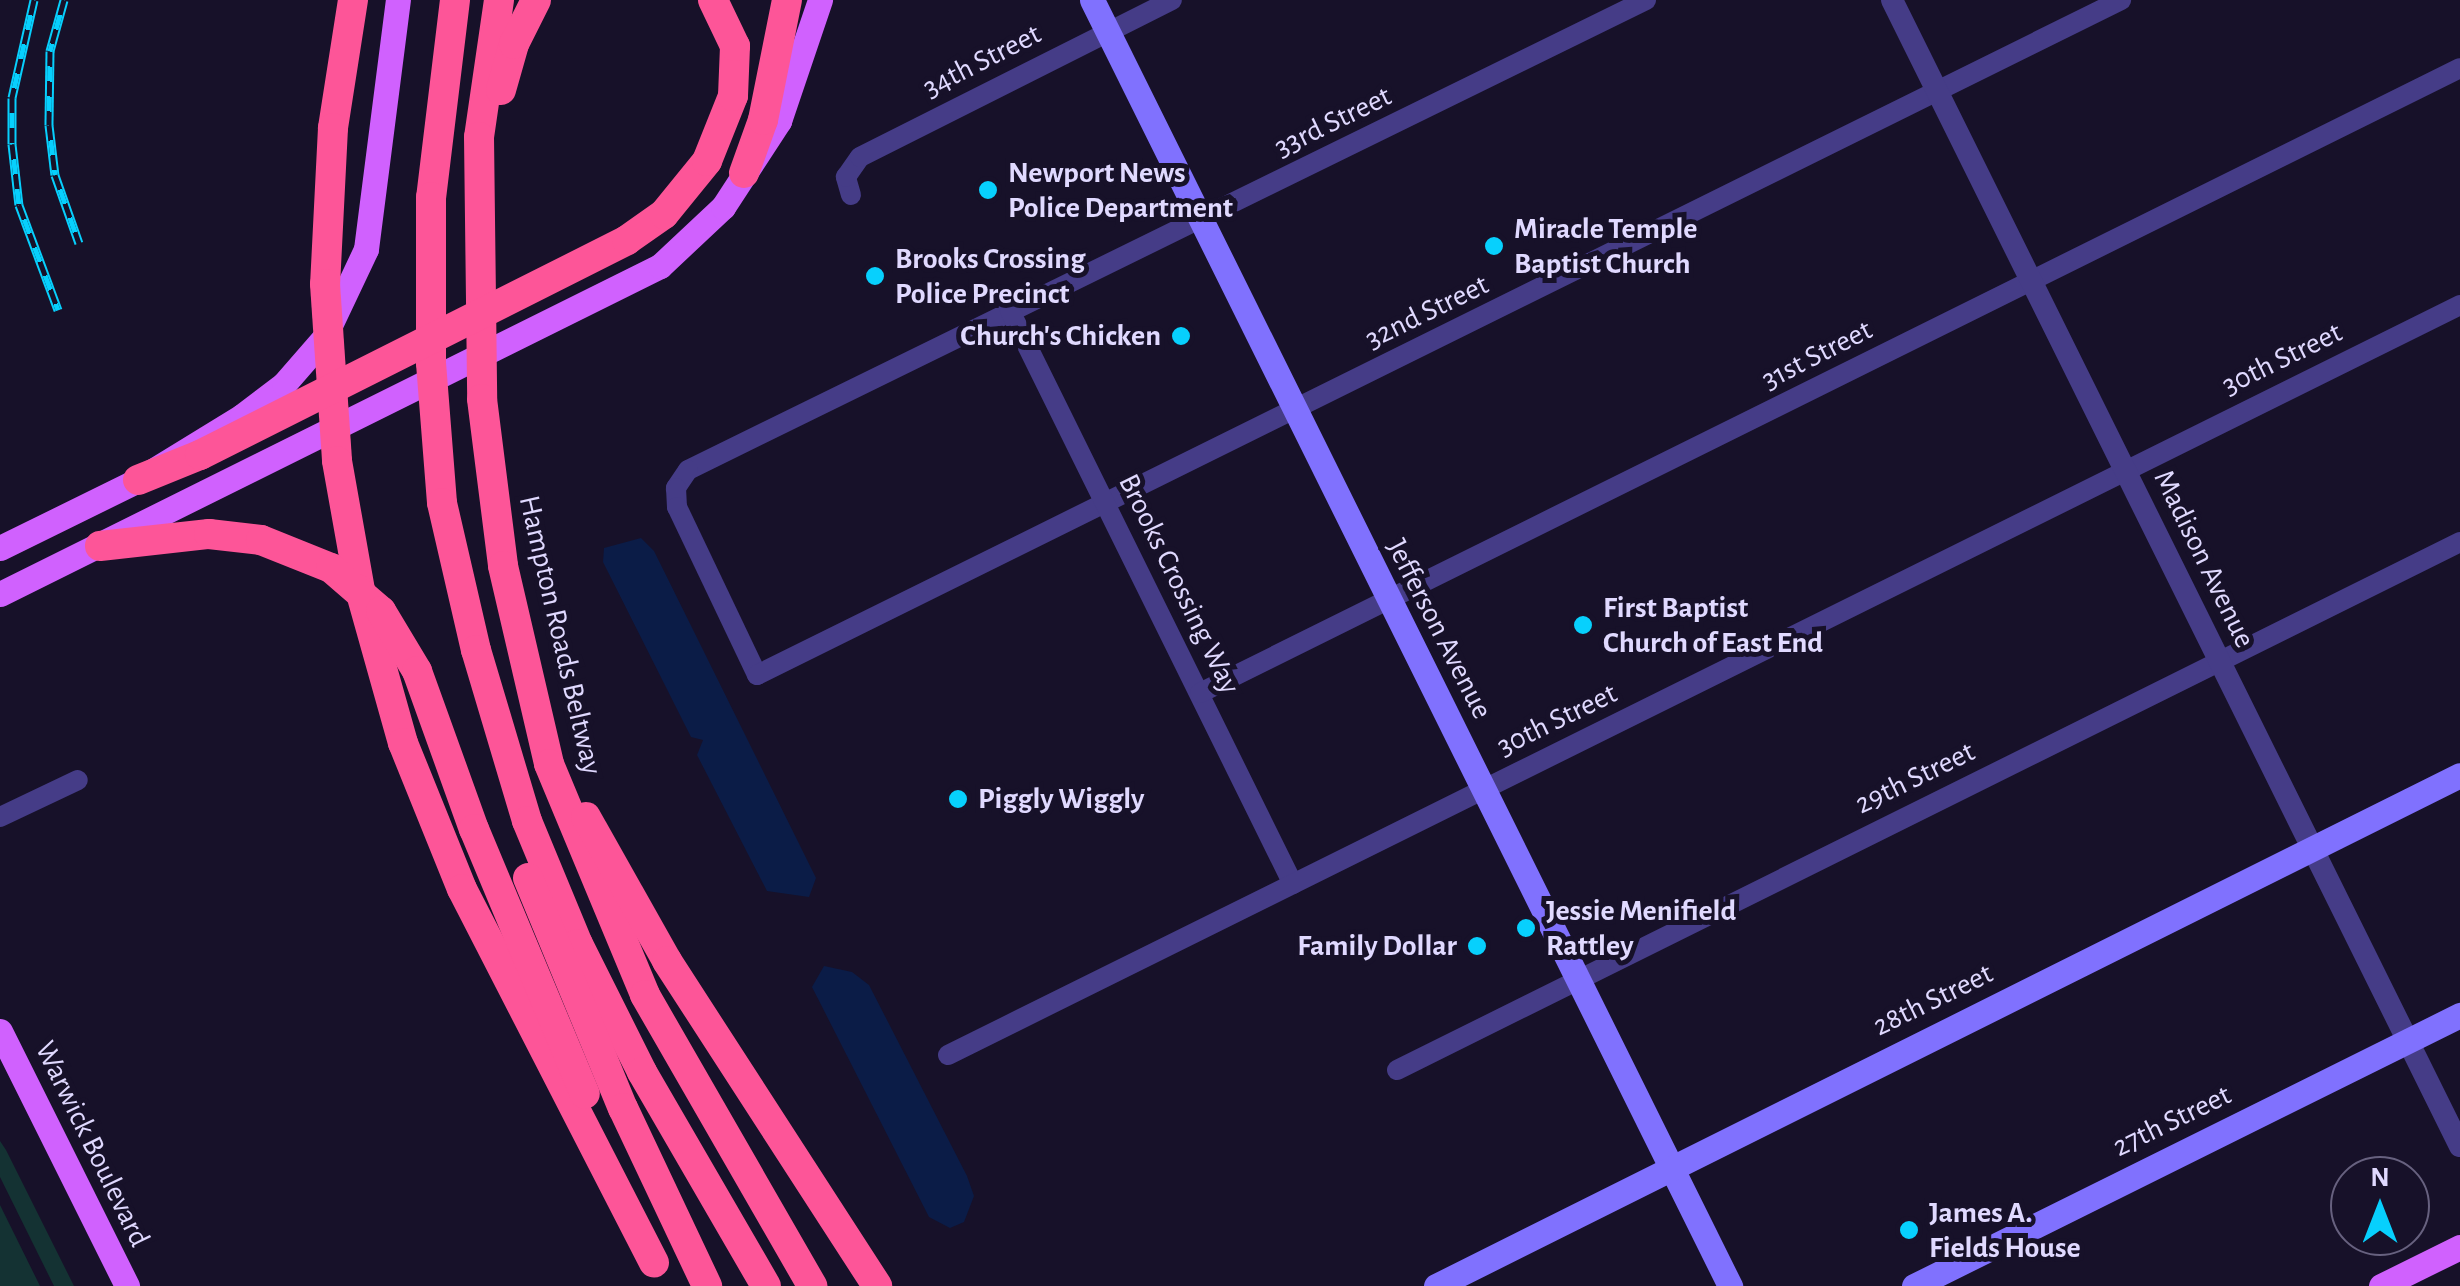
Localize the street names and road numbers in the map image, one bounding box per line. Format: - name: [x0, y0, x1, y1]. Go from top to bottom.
- street label: 34th Street: [917, 16, 1047, 106]
- street label: 33rd Street: [1269, 78, 1397, 166]
- street label: 32nd Street: [1360, 267, 1494, 357]
- street label: 31st Street: [1756, 312, 1878, 398]
- street label: 30th Street: [2216, 315, 2348, 403]
- street label: Madison Avenue: [2145, 464, 2263, 654]
- street label: Brooks Crossing Way: [1110, 468, 1248, 700]
- street label: Hampton Roads Beltway: [510, 492, 610, 778]
- street label: Jefferson Avenue: [1378, 533, 1500, 725]
- street label: 30th Street: [1491, 676, 1623, 764]
- street label: 29th Street: [1849, 734, 1981, 822]
- street label: 28th Street: [1867, 956, 1999, 1044]
- street label: Warwick Boulevard: [27, 1035, 157, 1253]
- street label: 27th Street: [2107, 1077, 2237, 1165]

